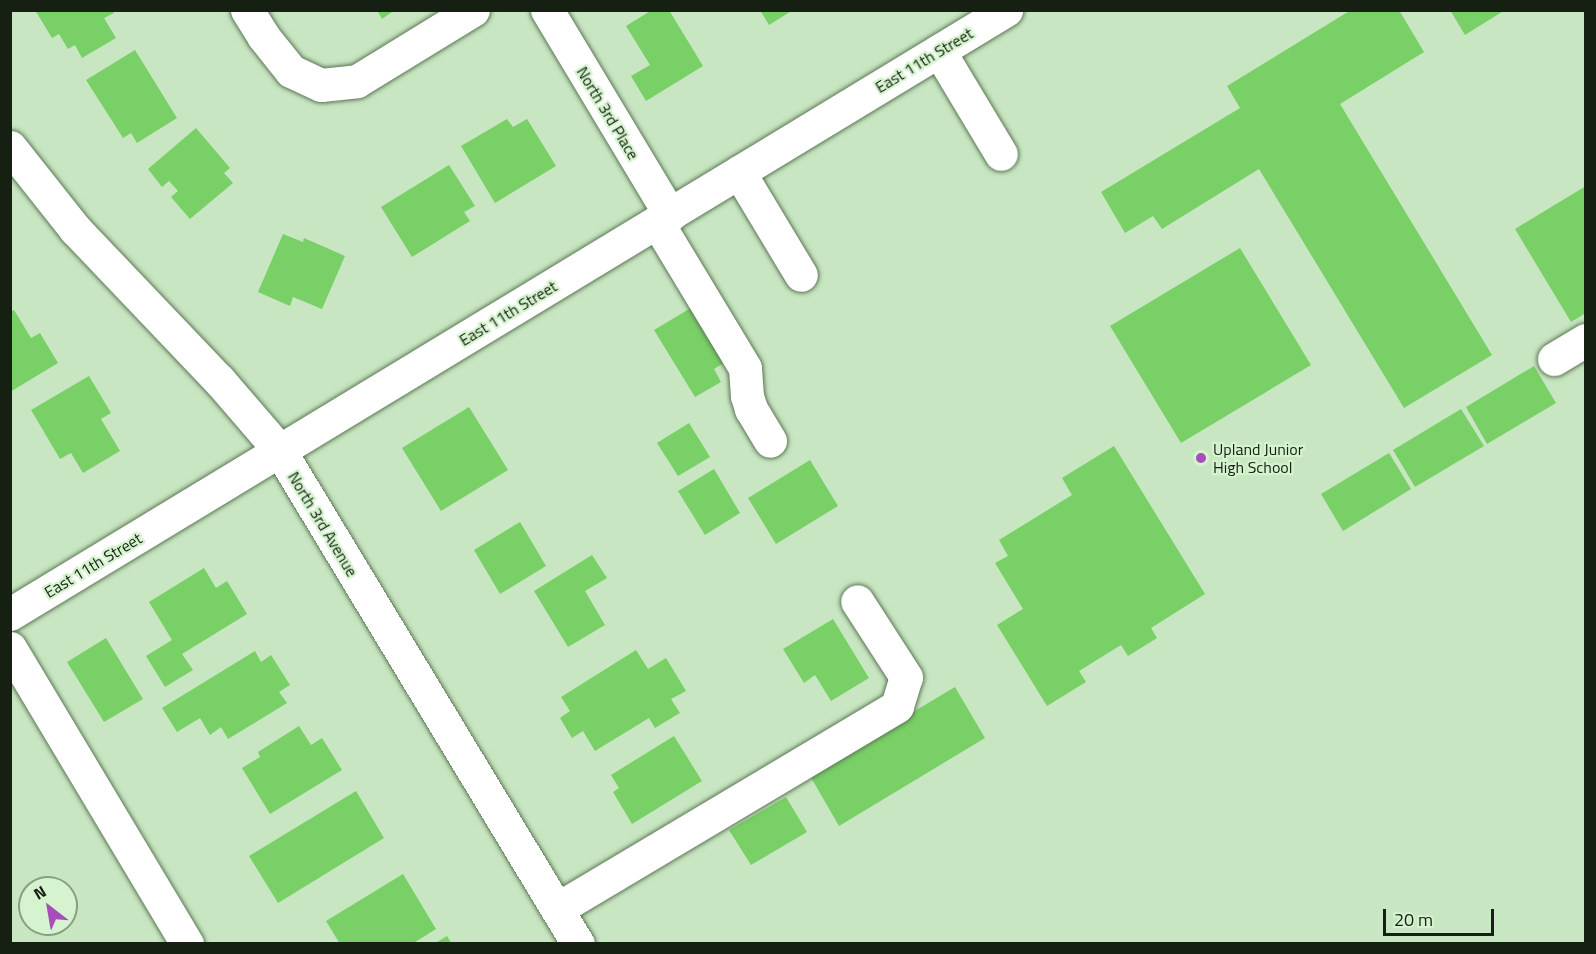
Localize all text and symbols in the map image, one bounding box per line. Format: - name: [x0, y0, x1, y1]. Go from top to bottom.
- street label: East 11th Street: [872, 23, 976, 97]
- street label: North 3rd Place: [573, 63, 643, 163]
- street label: East 11th Street: [456, 276, 560, 350]
- place label: Upland Junior High School: [1213, 439, 1303, 477]
- marker: Upland Junior High School: [1194, 451, 1208, 465]
- street label: North 3rd Avenue: [284, 468, 362, 580]
- street label: East 11th Street: [41, 528, 145, 602]
- north arrow: [18, 876, 78, 936]
- text: N: [29, 879, 51, 905]
- scale bar: [1386, 897, 1497, 935]
- text: 20 m: [1394, 906, 1433, 933]

